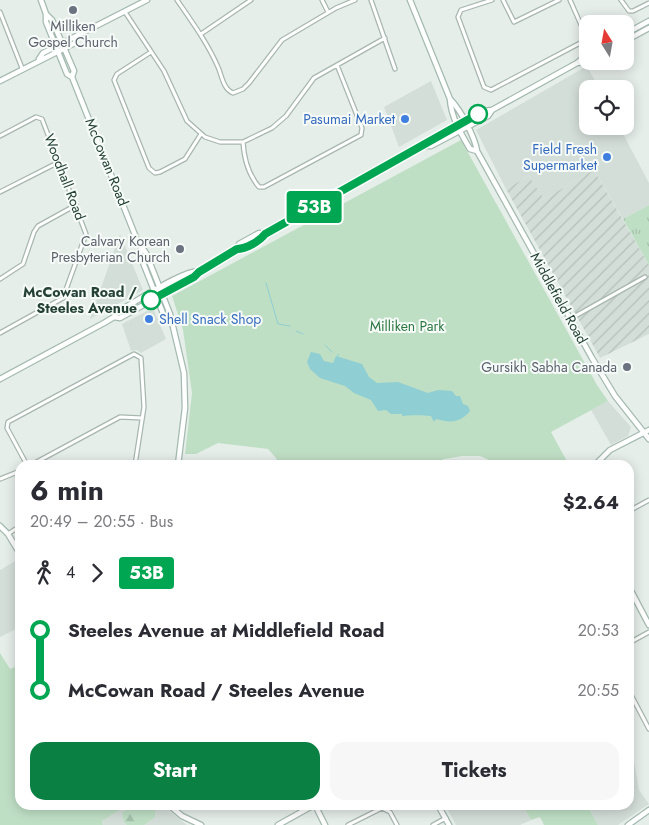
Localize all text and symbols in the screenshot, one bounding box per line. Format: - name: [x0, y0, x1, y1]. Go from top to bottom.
- marker: Milliken Gospel Church: [67, 4, 79, 16]
- north arrow: [579, 15, 634, 70]
- map controls: [579, 15, 634, 135]
- place label: Milliken Gospel Church: [28, 16, 118, 52]
- button: locate: [579, 80, 634, 135]
- unlabelled marker: [468, 104, 488, 124]
- place label: Pasumai Market: [303, 109, 396, 129]
- marker: Pasumai Market: [399, 113, 411, 125]
- street label: McCowan Road: [80, 115, 134, 209]
- street label: Woodhall Road: [39, 131, 91, 223]
- place label: Field Fresh Supermarket: [523, 139, 598, 175]
- marker: Field Fresh Supermarket: [601, 151, 613, 163]
- line badge: 53B: [285, 191, 343, 223]
- text: 53B: [297, 194, 331, 220]
- place label: Calvary Korean Presbyterian Church: [51, 231, 170, 267]
- marker: Calvary Korean Presbyterian Church: [174, 243, 186, 255]
- street label: Middlefield Road: [526, 249, 592, 347]
- place label: McCowan Road / Steeles Avenue: [23, 282, 137, 318]
- marker: McCowan Road / Steeles Avenue: [141, 290, 161, 310]
- place label: Shell Snack Shop: [159, 309, 261, 329]
- marker: Shell Snack Shop: [143, 313, 155, 325]
- park label: Milliken Park: [370, 316, 445, 336]
- place label: Gursikh Sabha Canada: [481, 357, 617, 377]
- marker: Gursikh Sabha Canada: [621, 361, 633, 373]
- text: 6 min: [30, 470, 104, 511]
- text: $2.64: [563, 489, 619, 516]
- text: 20:49 – 20:55 · Bus: [30, 510, 173, 533]
- icon: walk: [30, 559, 58, 587]
- icon: forward: [83, 559, 111, 587]
- text: 53B: [129, 560, 164, 586]
- text: 4: [66, 561, 75, 584]
- text: Steeles Avenue at Middlefield Road: [68, 617, 384, 644]
- text: 20:53: [578, 619, 619, 642]
- text: McCowan Road / Steeles Avenue: [68, 677, 365, 704]
- text: 20:55: [577, 679, 619, 702]
- button: Start: [30, 742, 320, 800]
- button: Tickets: [330, 742, 619, 800]

